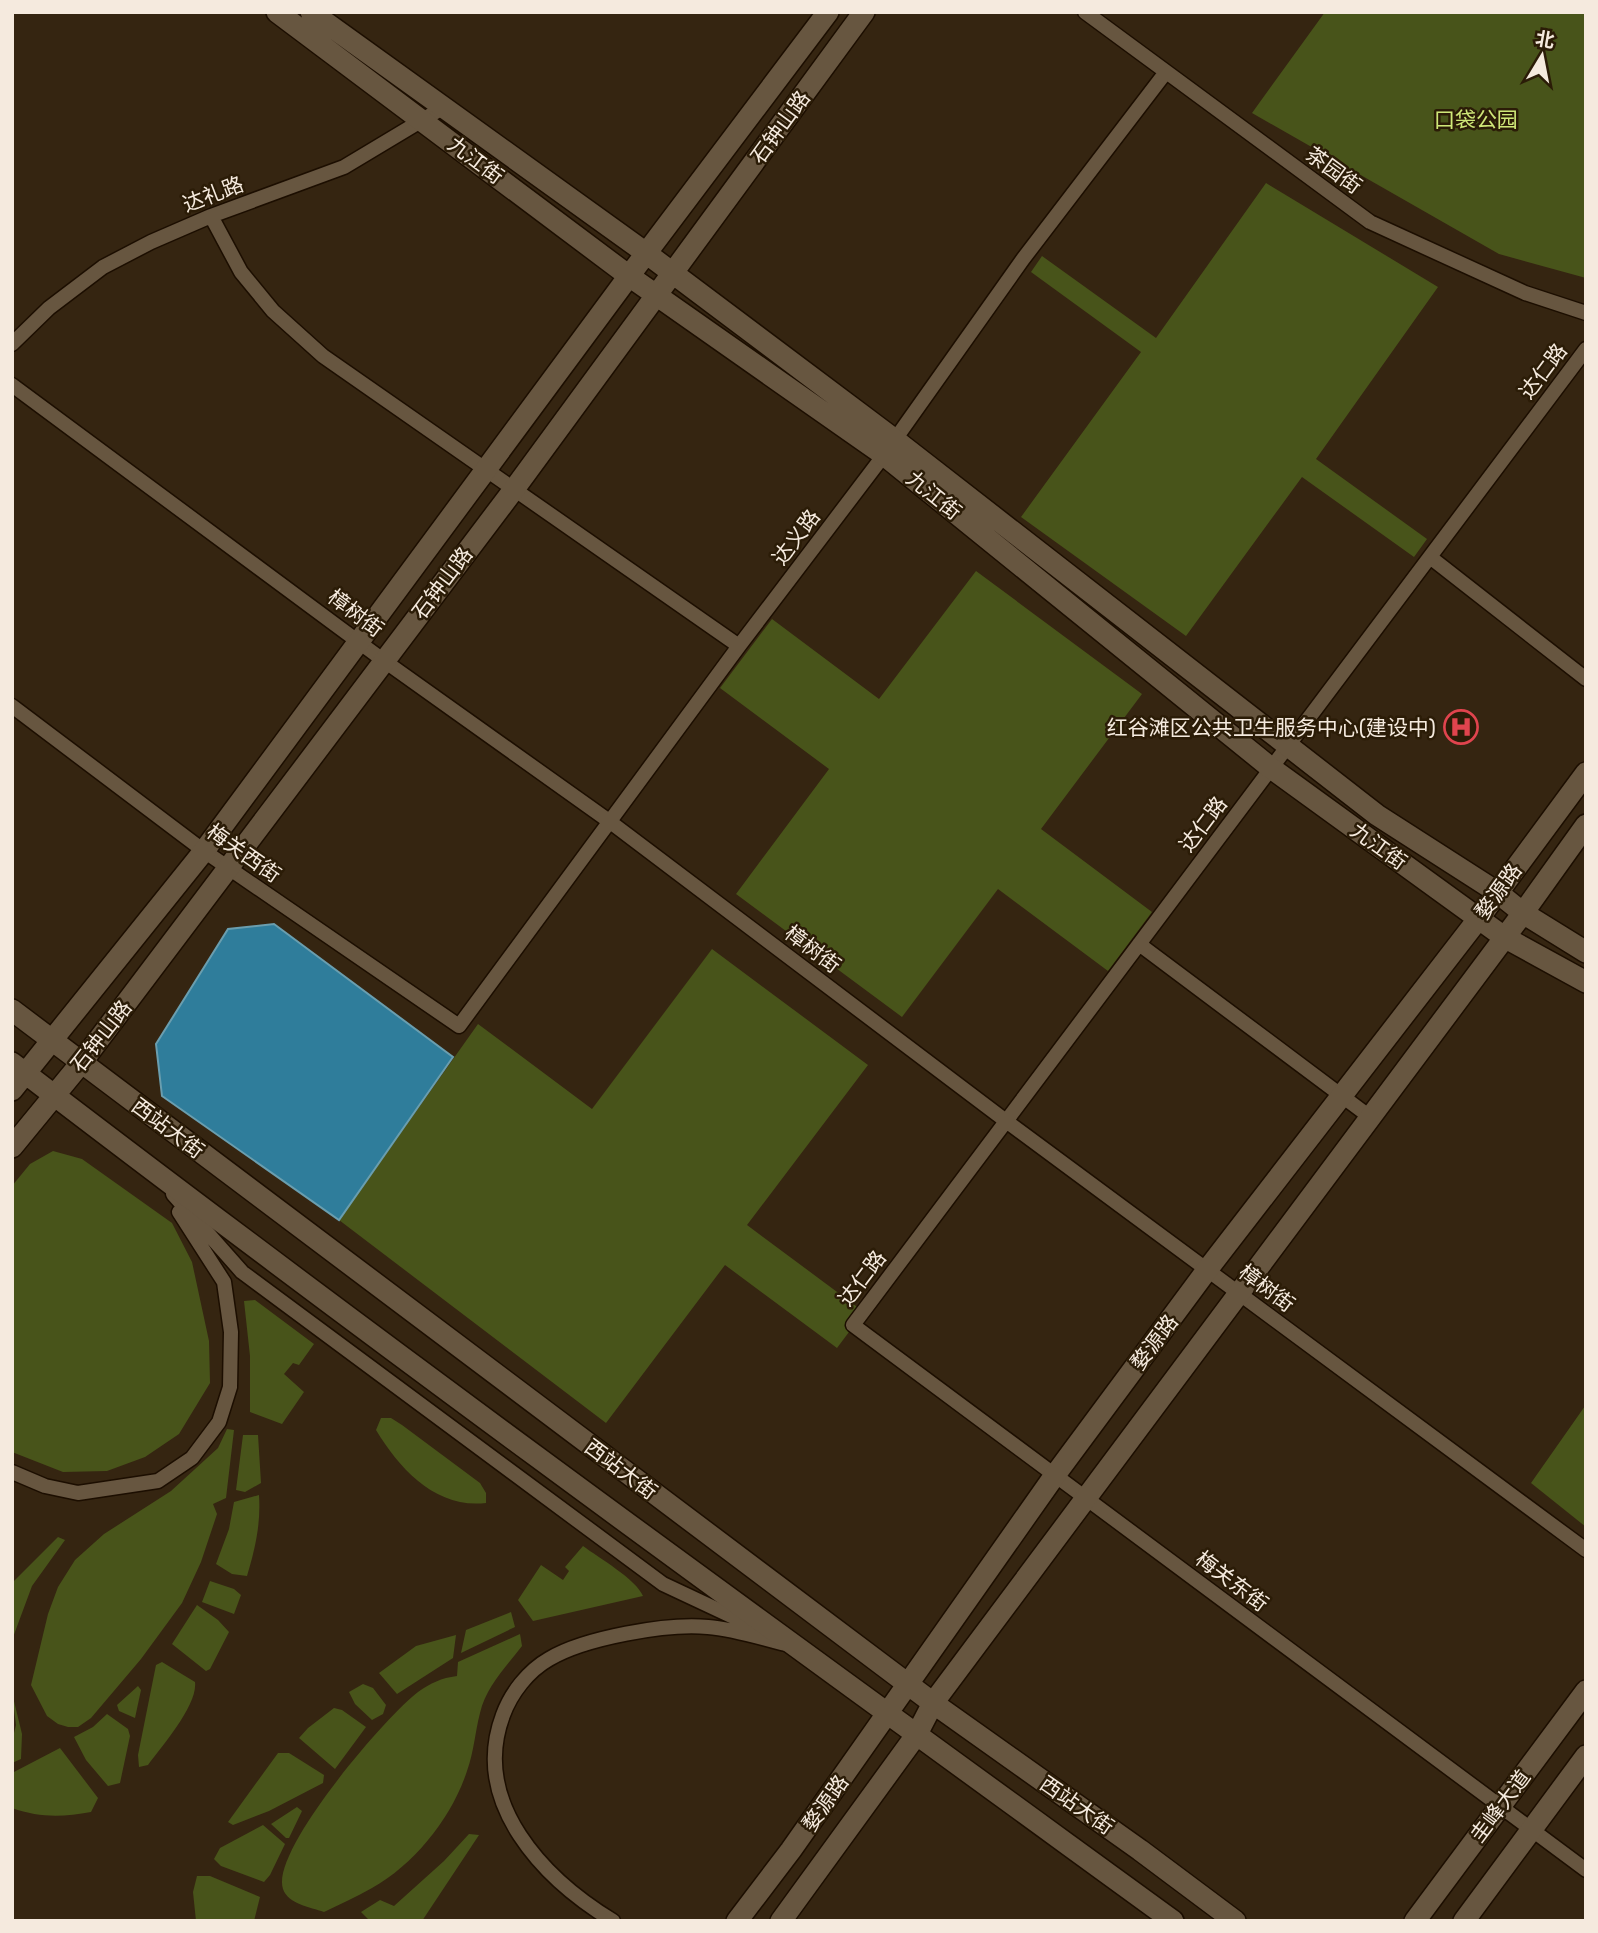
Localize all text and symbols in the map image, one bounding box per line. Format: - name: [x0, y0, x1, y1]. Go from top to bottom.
- north arrow: [1507, 21, 1577, 91]
- text: 北: [1534, 27, 1556, 53]
- street label: 石钟山路: [745, 86, 815, 168]
- park label: 口袋公园: [1434, 107, 1518, 132]
- street label: 九江街: [443, 131, 509, 189]
- street label: 茶园街: [1301, 141, 1367, 199]
- street label: 达礼路: [179, 171, 247, 217]
- street label: 达仁路: [1514, 338, 1572, 404]
- street label: 九江街: [902, 465, 966, 525]
- street label: 达义路: [767, 504, 825, 570]
- street label: 石钟山路: [407, 542, 477, 624]
- street label: 樟树街: [323, 584, 389, 642]
- hospital icon: 红谷滩区公共卫生服务中心(建设中): [1442, 708, 1480, 746]
- place label: 红谷滩区公共卫生服务中心(建设中): [1107, 715, 1436, 740]
- street label: 达仁路: [1174, 791, 1232, 857]
- street label: 九江街: [1346, 817, 1412, 875]
- street label: 梅关西街: [202, 819, 286, 887]
- street label: 婺源路: [1469, 858, 1527, 924]
- street label: 樟树街: [780, 920, 846, 978]
- street label: 石钟山路: [65, 995, 137, 1077]
- street label: 西站大街: [127, 1093, 209, 1163]
- street label: 达仁路: [833, 1245, 891, 1311]
- street label: 樟树街: [1234, 1259, 1300, 1317]
- street label: 婺源路: [1125, 1309, 1183, 1375]
- street label: 西站大街: [580, 1434, 662, 1504]
- street label: 梅关东街: [1191, 1546, 1273, 1616]
- street label: 圭峰大道: [1465, 1765, 1535, 1847]
- street label: 婺源路: [797, 1770, 853, 1836]
- street label: 西站大街: [1035, 1771, 1119, 1839]

